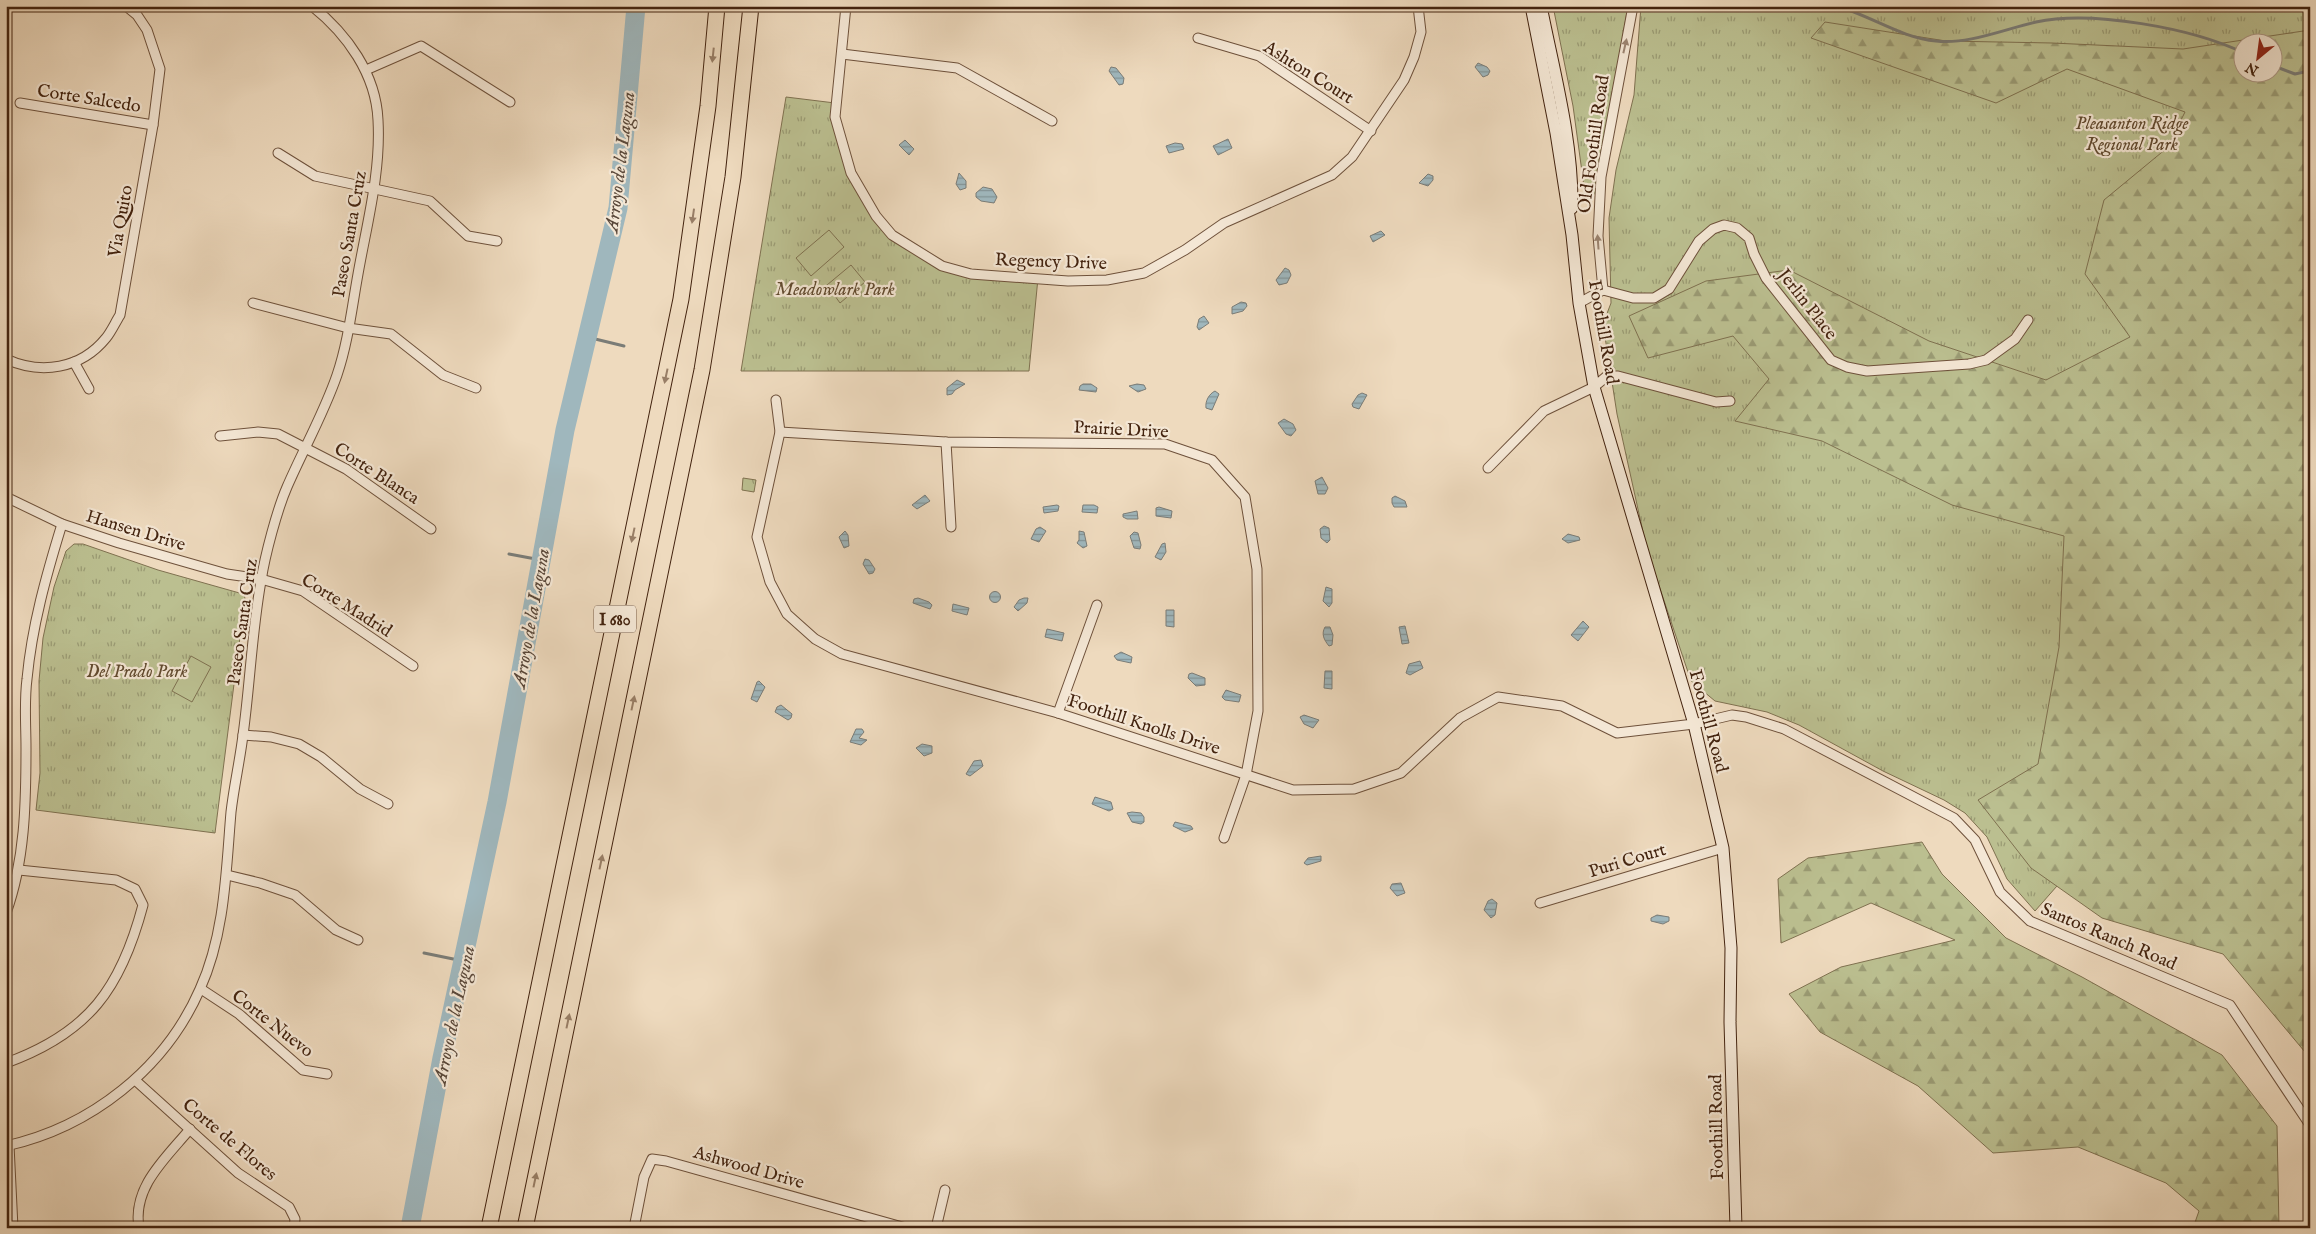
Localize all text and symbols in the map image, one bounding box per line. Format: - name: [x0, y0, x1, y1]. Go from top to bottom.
- north arrow: [2234, 32, 2284, 82]
- street label: Ashton Court: [1258, 36, 1358, 110]
- one-way arrow: [1621, 39, 1629, 54]
- one-way arrow: [708, 47, 716, 63]
- text: N: [2243, 58, 2263, 80]
- street label: Old Foothill Road: [1573, 73, 1616, 215]
- street label: Corte Salcedo: [35, 80, 143, 119]
- water label: Arroyo de la Laguna: [600, 91, 642, 236]
- park label: Pleasanton Ridge Regional Park: [2076, 113, 2188, 157]
- street label: Paseo Santa Cruz: [328, 169, 373, 299]
- street label: Via Quito: [104, 183, 139, 260]
- one-way arrow: [689, 208, 697, 224]
- one-way arrow: [1594, 233, 1602, 249]
- street label: Regency Drive: [995, 249, 1107, 276]
- street label: Jerlin Place: [1771, 263, 1842, 345]
- street label: Foothill Road: [1582, 278, 1623, 387]
- park label: Meadowlark Park: [775, 279, 895, 302]
- one-way arrow: [662, 369, 670, 384]
- street label: Prairie Drive: [1073, 417, 1169, 444]
- street label: Corte Blanca: [329, 438, 423, 510]
- street label: Hansen Drive: [83, 505, 188, 557]
- one-way arrow: [629, 528, 637, 543]
- water label: Arroyo de la Laguna: [508, 547, 556, 692]
- street label: Paseo Santa Cruz: [223, 557, 264, 687]
- street label: Corte Madrid: [297, 569, 396, 643]
- road number: I 680: [594, 606, 636, 632]
- park label: Del Prado Park: [87, 661, 187, 684]
- street label: Foothill Road: [1683, 667, 1732, 776]
- street label: Foothill Knolls Drive: [1064, 690, 1223, 761]
- one-way arrow: [630, 694, 638, 710]
- street label: Puri Court: [1586, 839, 1669, 884]
- one-way arrow: [597, 853, 605, 869]
- street label: Santos Ranch Road: [2037, 898, 2180, 977]
- water label: Arroyo de la Laguna: [428, 944, 481, 1089]
- street label: Corte Nuevo: [226, 985, 318, 1064]
- one-way arrow: [564, 1013, 572, 1028]
- street label: Foothill Road: [1705, 1074, 1730, 1180]
- street label: Corte de Flores: [177, 1094, 281, 1186]
- street label: Ashwood Drive: [689, 1141, 807, 1195]
- one-way arrow: [531, 1172, 539, 1188]

